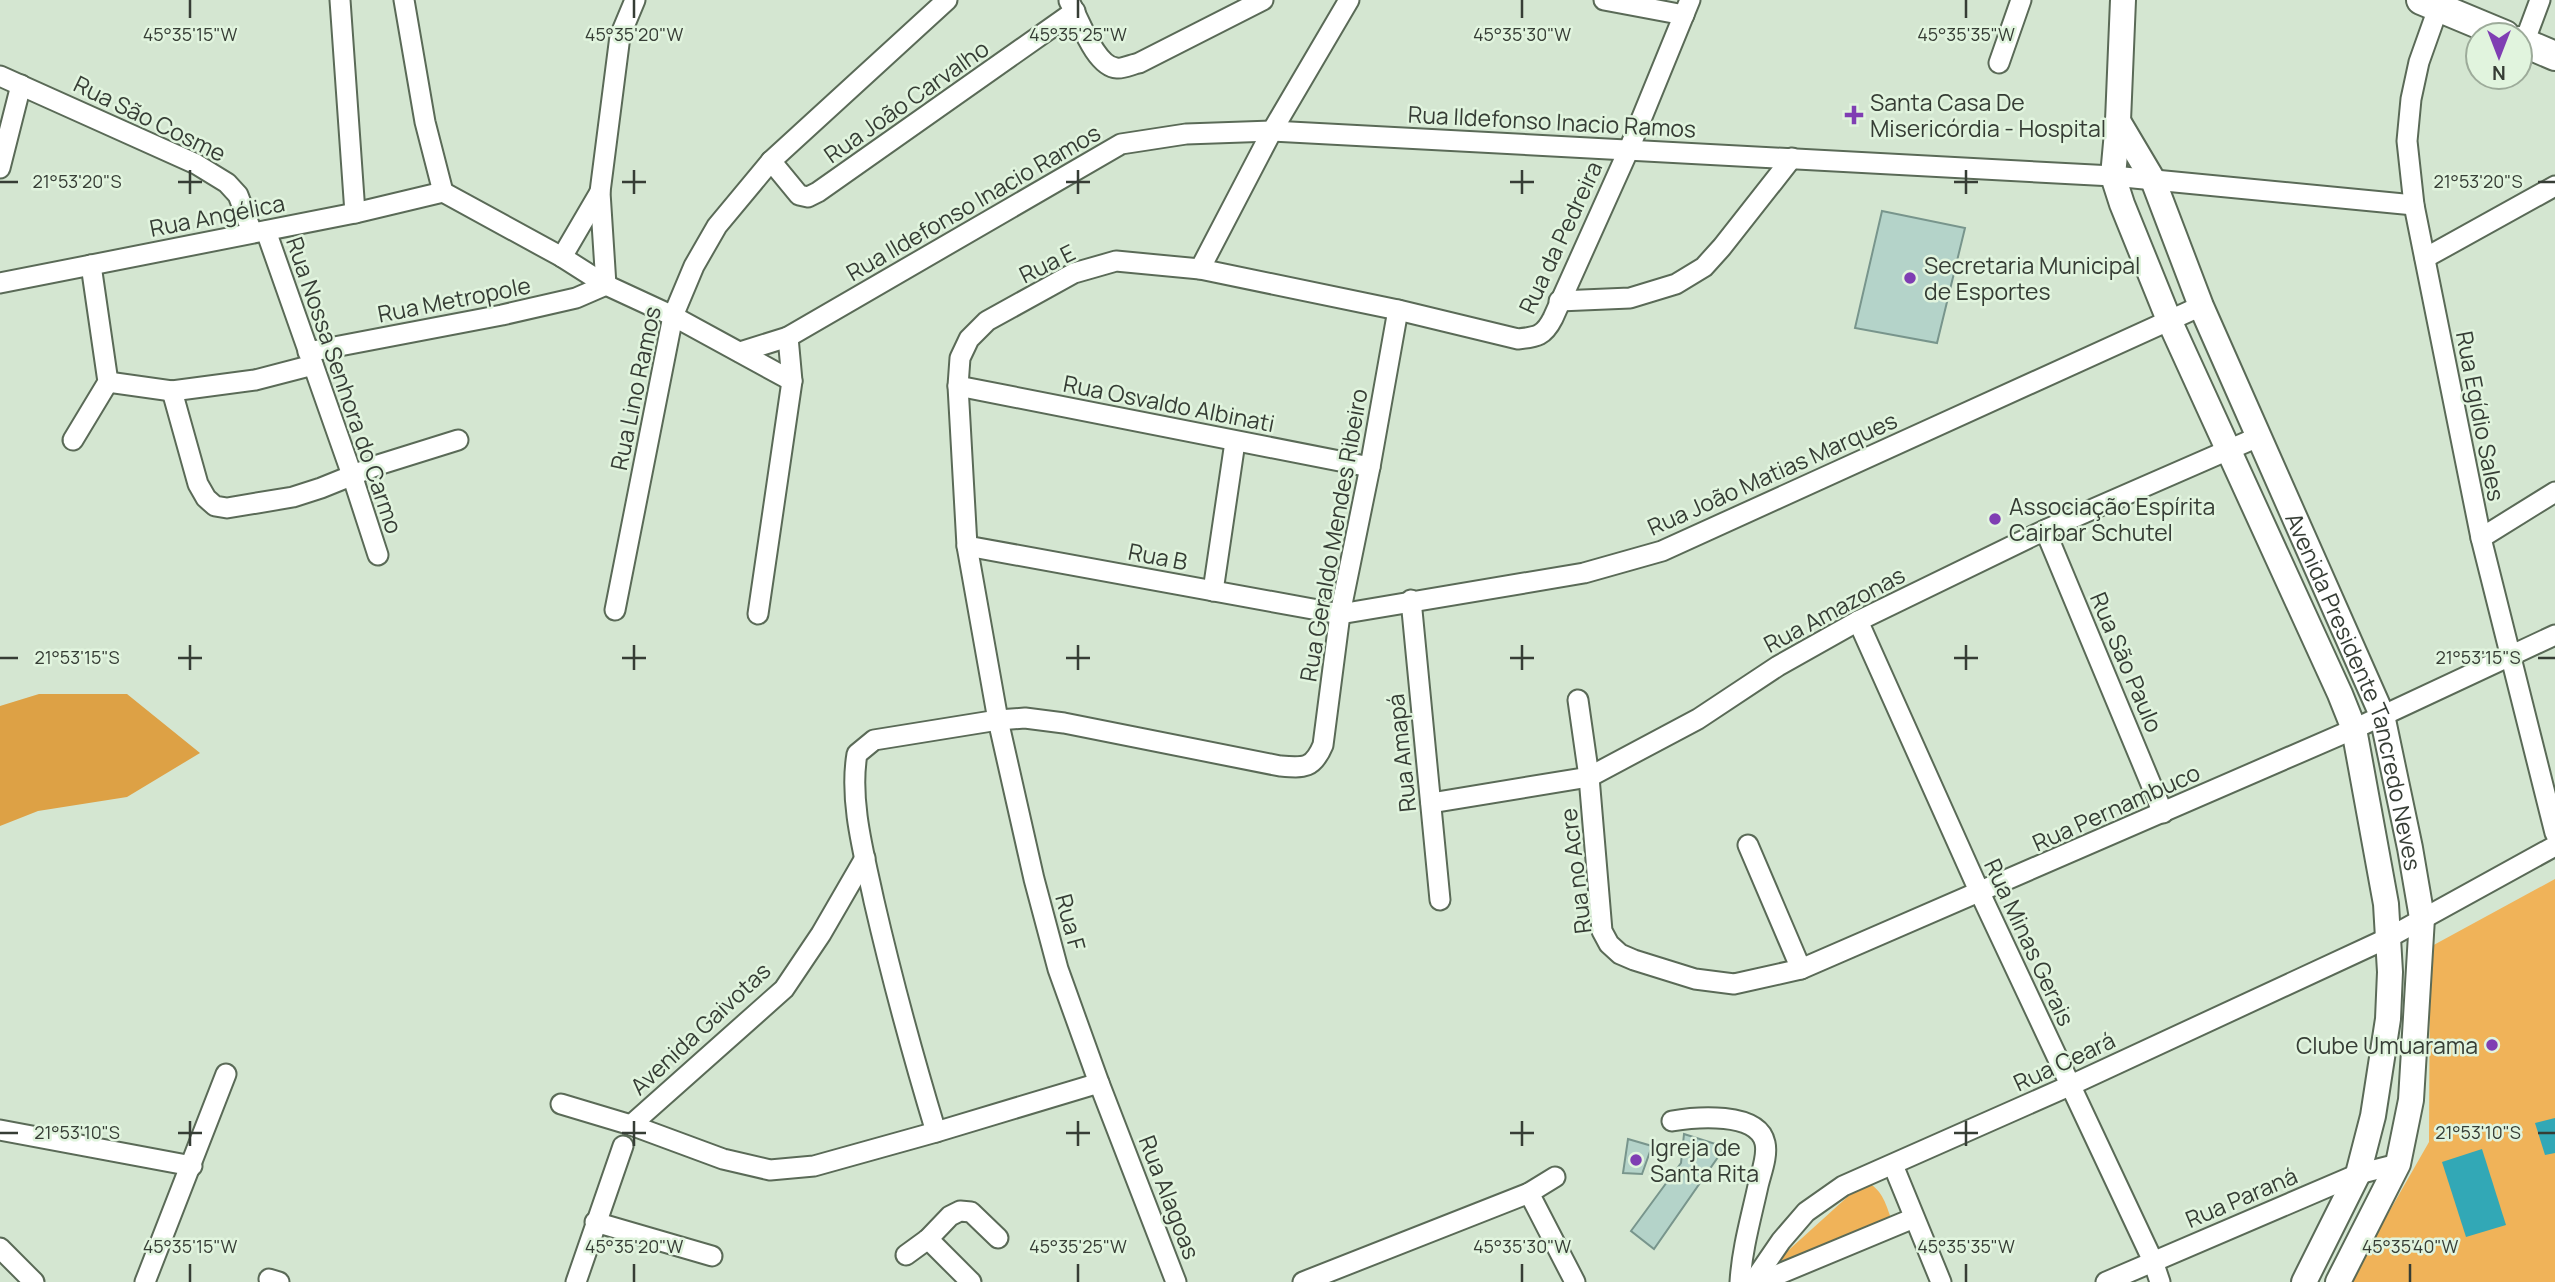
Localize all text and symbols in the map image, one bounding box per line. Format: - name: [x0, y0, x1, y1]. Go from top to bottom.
- north arrow: [2464, 21, 2534, 91]
- text: 45°35'15"W: [143, 22, 237, 46]
- text: 45°35'20"W: [585, 22, 683, 46]
- text: 45°35'25"W: [1029, 22, 1127, 46]
- text: 45°35'30"W: [1473, 22, 1571, 46]
- text: 45°35'35"W: [1917, 22, 2015, 46]
- street label: Rua João Carvalho: [817, 32, 995, 170]
- text: N: [2492, 60, 2506, 86]
- street label: Rua São Cosme: [69, 67, 231, 169]
- place label: Santa Casa De Misericórdia - Hospital: [1870, 86, 2106, 144]
- street label: Rua Ildefonso Inacio Ramos: [1407, 97, 1697, 145]
- marker: Santa Casa De Misericórdia - Hospital: [1844, 105, 1864, 125]
- street label: Rua Ildefonso Inacio Ramos: [840, 116, 1106, 288]
- street label: Rua da Pedreira: [1511, 156, 1609, 318]
- text: 21°53'20"S: [33, 169, 121, 193]
- text: 21°53'20"S: [2434, 169, 2522, 193]
- street label: Rua Angélica: [147, 186, 287, 244]
- street label: Rua Nossa Senhora do Carmo: [279, 232, 411, 538]
- street label: Rua E: [1014, 236, 1080, 290]
- place label: Secretaria Municipal de Esportes: [1924, 249, 2140, 307]
- street label: Rua Metropole: [375, 268, 533, 330]
- marker: Secretaria Municipal de Esportes: [1902, 270, 1918, 286]
- street label: Rua Lino Ramos: [602, 303, 668, 473]
- street label: Rua Egídio Sales: [2449, 328, 2513, 504]
- street label: Rua Osvaldo Albinati: [1061, 367, 1277, 439]
- street label: Rua Geraldo Mendes Ribeiro: [1291, 386, 1375, 684]
- street label: Rua João Matias Marques: [1642, 403, 1902, 543]
- place label: Associação Espírita Cairbar Schutel: [2009, 490, 2215, 548]
- street label: Avenida Presidente Tancredo Neves: [2278, 507, 2430, 873]
- marker: Associação Espírita Cairbar Schutel: [1987, 511, 2003, 527]
- street label: Rua B: [1126, 535, 1190, 577]
- street label: Rua Amazonas: [1758, 558, 1910, 660]
- street label: Rua São Paulo: [2083, 587, 2171, 737]
- text: 21°53'15"S: [34, 645, 120, 669]
- text: 21°53'15"S: [2435, 645, 2521, 669]
- street label: Rua Amapá: [1379, 692, 1423, 814]
- street label: Rua Pernambuco: [2027, 756, 2205, 858]
- street label: Rua no Acre: [1551, 806, 1599, 936]
- street label: Rua Minas Gerais: [1977, 853, 2083, 1031]
- street label: Rua F: [1048, 890, 1094, 954]
- street label: Avenida Gaivotas: [623, 954, 777, 1102]
- street label: Rua Ceará: [2008, 1024, 2120, 1098]
- place label: Clube Umuarama: [2296, 1029, 2478, 1061]
- marker: Clube Umuarama: [2484, 1037, 2500, 1053]
- text: 21°53'10"S: [34, 1120, 120, 1144]
- text: 21°53'10"S: [2435, 1120, 2521, 1144]
- street label: Rua Alagoas: [1132, 1130, 1208, 1264]
- place label: Igreja de Santa Rita: [1650, 1131, 1759, 1189]
- marker: Igreja de Santa Rita: [1628, 1152, 1644, 1168]
- street label: Rua Paraná: [2180, 1159, 2302, 1235]
- text: 45°35'15"W: [143, 1234, 237, 1258]
- text: 45°35'20"W: [585, 1234, 683, 1258]
- text: 45°35'25"W: [1029, 1234, 1127, 1258]
- text: 45°35'30"W: [1473, 1234, 1571, 1258]
- text: 45°35'35"W: [1917, 1234, 2015, 1258]
- text: 45°35'40"W: [2362, 1234, 2458, 1258]

